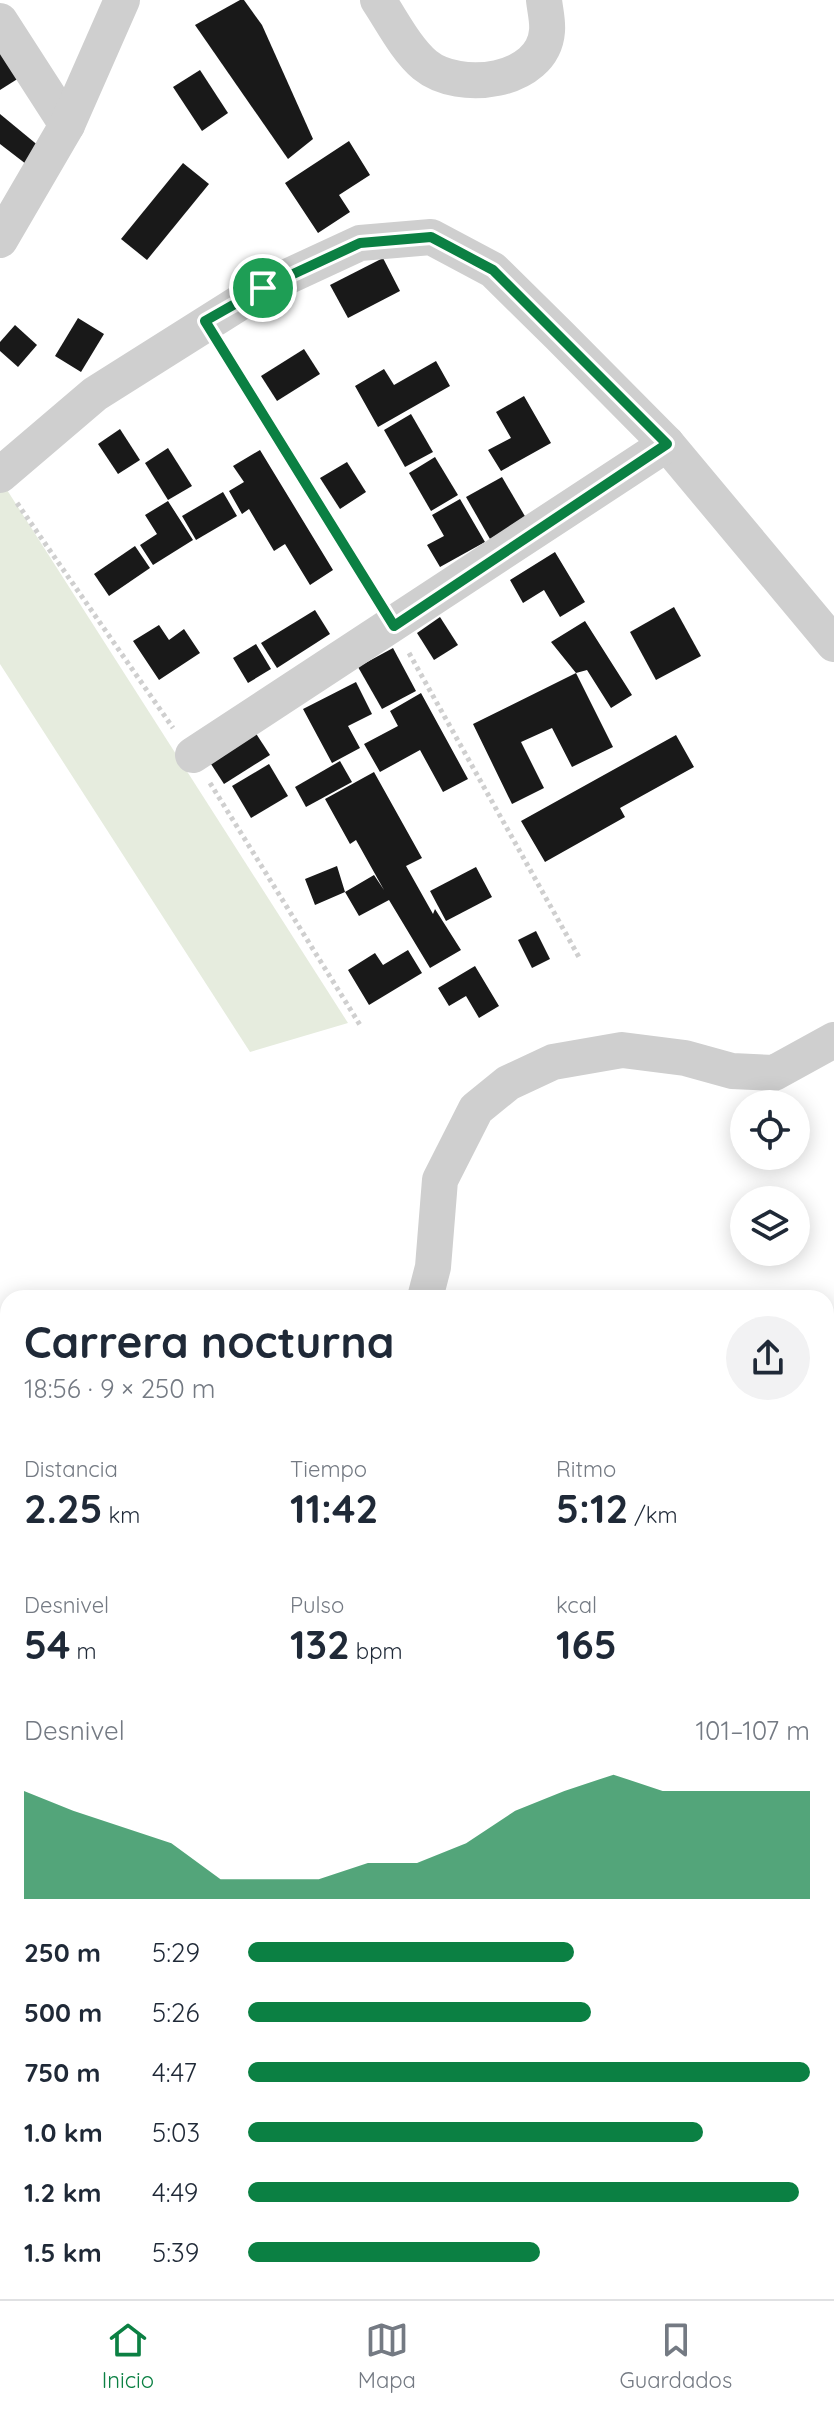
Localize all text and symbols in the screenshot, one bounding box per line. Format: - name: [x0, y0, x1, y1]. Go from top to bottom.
- pin: [229, 254, 297, 322]
- icon: arrive: [241, 266, 285, 310]
- map controls: [730, 1090, 810, 1266]
- button: locate: [730, 1090, 810, 1170]
- button: layers: [730, 1186, 810, 1266]
- text: Carrera nocturna: [24, 1314, 394, 1369]
- button: share: [726, 1316, 810, 1400]
- text: 18:56 · 9 × 250 m: [24, 1372, 216, 1405]
- text: Distancia: [24, 1455, 118, 1483]
- text: Tiempo: [290, 1455, 367, 1483]
- text: Ritmo: [556, 1455, 616, 1483]
- text: 2.25: [24, 1483, 103, 1533]
- text: 11:42: [290, 1483, 378, 1533]
- text: 5:12: [556, 1483, 628, 1533]
- text: km: [103, 1501, 140, 1529]
- text: /km: [628, 1501, 678, 1529]
- text: Desnivel: [24, 1591, 109, 1619]
- text: Pulso: [290, 1591, 344, 1619]
- text: kcal: [556, 1591, 597, 1619]
- text: 54: [24, 1619, 71, 1669]
- text: 132: [290, 1619, 350, 1669]
- text: 165: [556, 1619, 617, 1669]
- text: m: [71, 1637, 97, 1665]
- text: bpm: [350, 1637, 403, 1665]
- text: Desnivel: [24, 1714, 125, 1747]
- text: 101–107 m: [695, 1714, 810, 1747]
- text: 250 m: [24, 1936, 101, 1969]
- text: 5:29: [152, 1936, 200, 1969]
- text: 500 m: [24, 1996, 102, 2029]
- text: 5:26: [152, 1996, 199, 2029]
- text: 750 m: [24, 2056, 100, 2089]
- text: 4:47: [152, 2056, 197, 2089]
- text: 1.0 km: [24, 2116, 103, 2149]
- text: 5:03: [152, 2116, 200, 2149]
- text: 1.2 km: [24, 2176, 101, 2209]
- text: 4:49: [152, 2176, 198, 2209]
- text: 1.5 km: [24, 2236, 102, 2269]
- text: 5:39: [152, 2236, 199, 2269]
- tab: Inicio: [102, 2318, 154, 2394]
- tab: Mapa: [358, 2318, 416, 2394]
- tab: Guardados: [619, 2318, 732, 2394]

